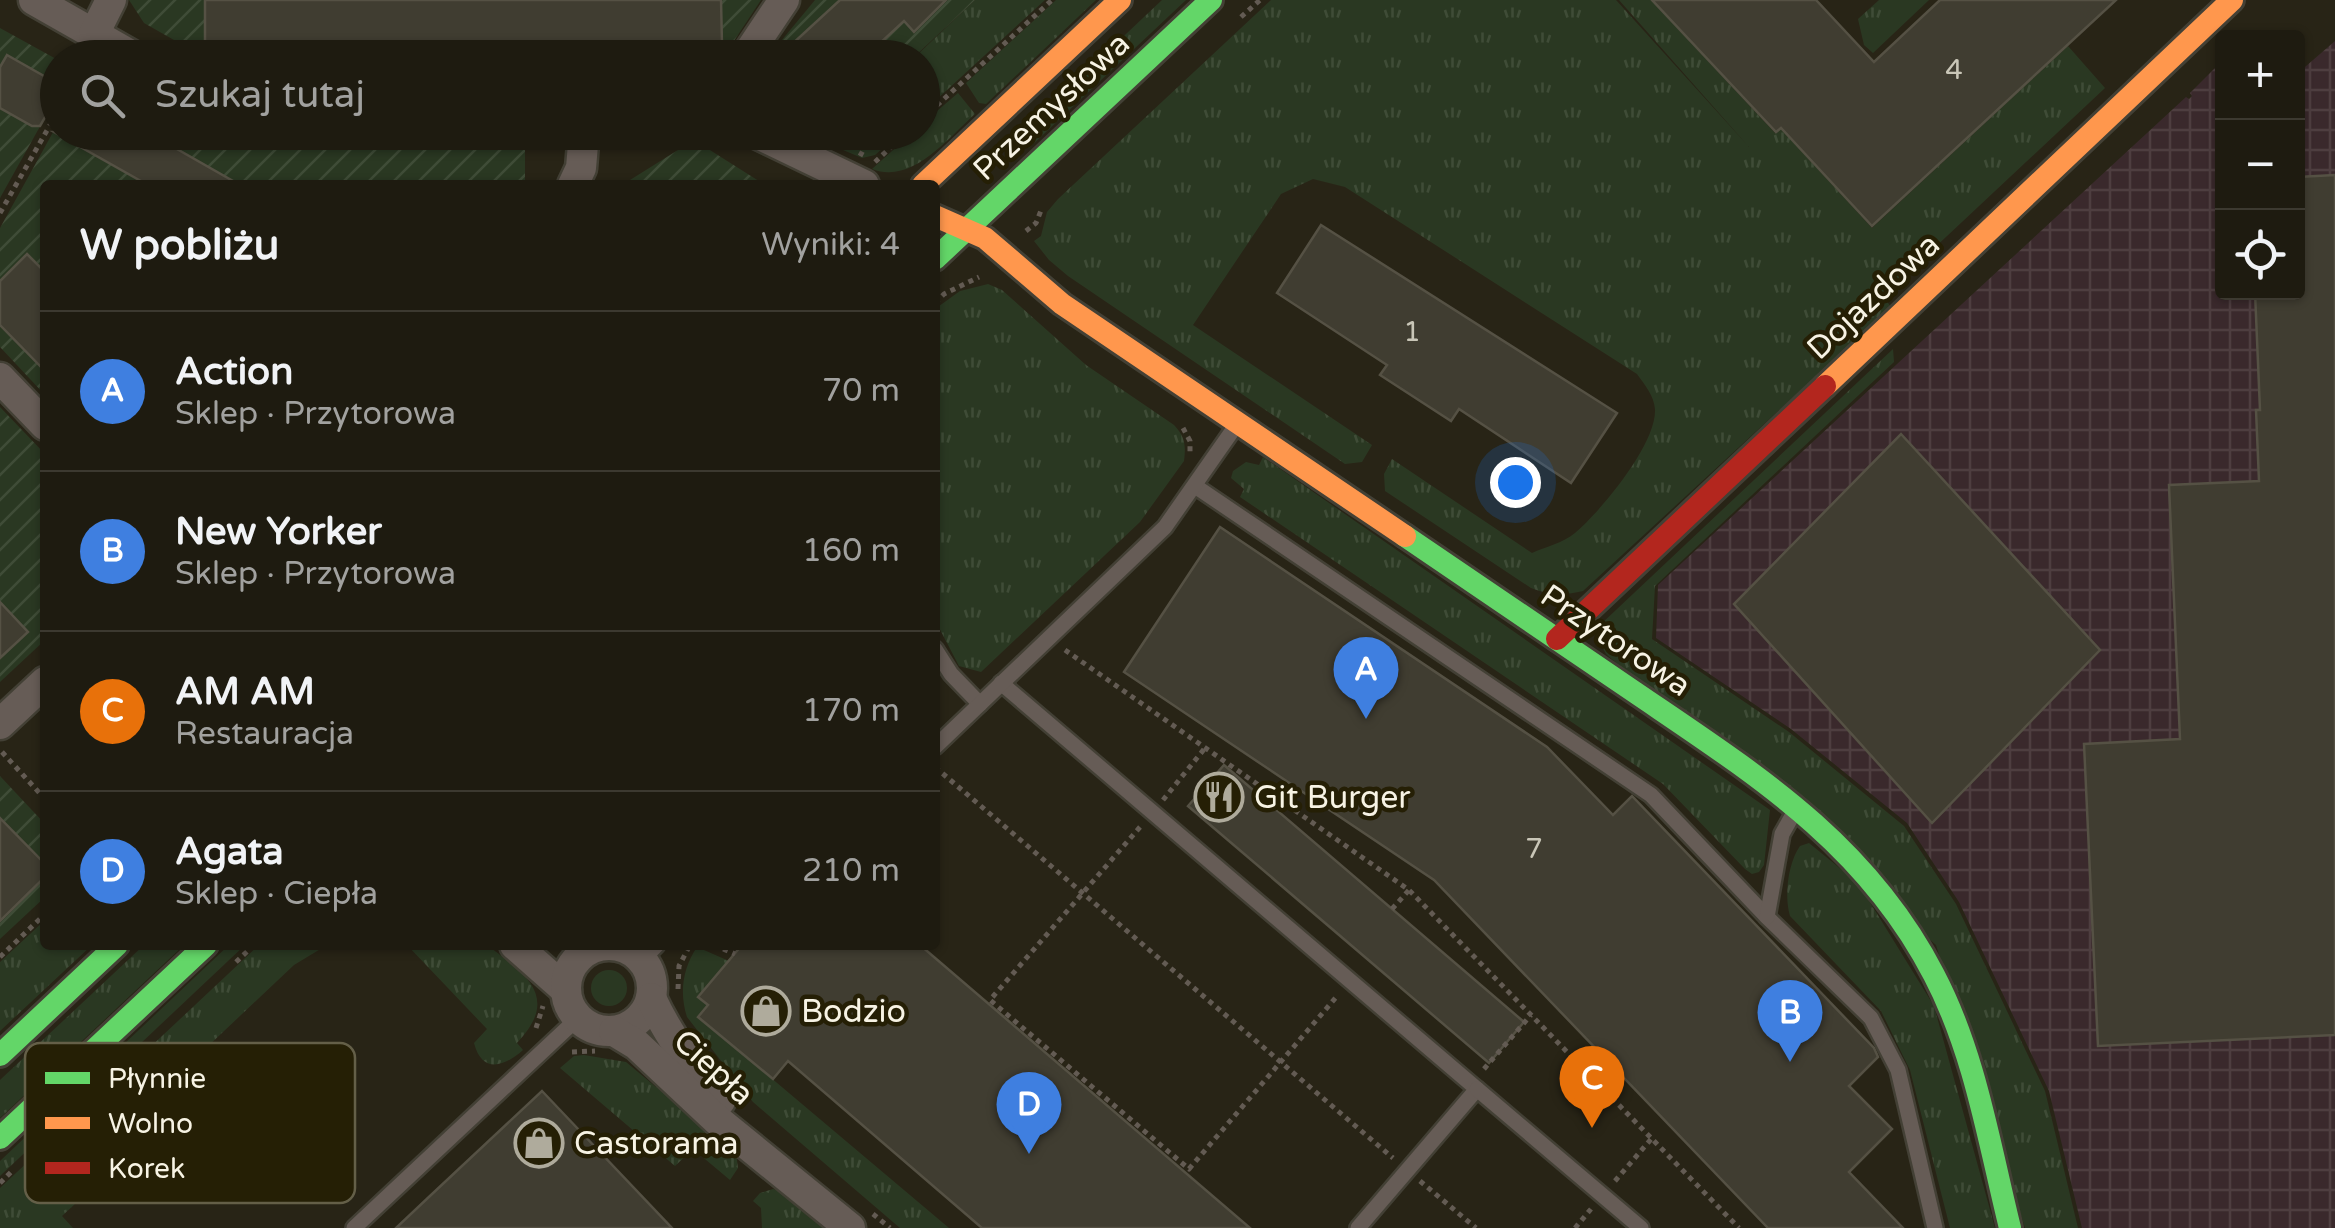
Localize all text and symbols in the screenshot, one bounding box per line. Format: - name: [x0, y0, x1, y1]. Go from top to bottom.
- street label: Przemysłowa: [966, 25, 1138, 189]
- map controls: [2215, 30, 2305, 300]
- button: +: [2215, 30, 2305, 120]
- search box: [40, 40, 940, 150]
- house number: 4: [1945, 53, 1963, 87]
- icon: search: [75, 68, 130, 123]
- text: Szukaj tutaj: [155, 72, 365, 118]
- button: −: [2215, 120, 2305, 210]
- button: locate: [2215, 210, 2305, 300]
- text: W pobliżu: [80, 220, 279, 271]
- text: Wyniki: 4: [761, 226, 900, 264]
- street label: Dojazdowa: [1799, 226, 1948, 368]
- house number: 1: [1403, 315, 1421, 349]
- text: Action: [175, 349, 293, 395]
- text: A: [101, 372, 124, 410]
- text: 70 m: [822, 372, 900, 410]
- text: Sklep · Przytorowa: [175, 395, 456, 433]
- your location: [1490, 457, 1541, 508]
- text: New Yorker: [175, 509, 382, 555]
- text: B: [101, 532, 124, 570]
- text: 160 m: [802, 532, 900, 570]
- text: Sklep · Przytorowa: [175, 555, 456, 593]
- street label: Przytorowa: [1533, 577, 1698, 705]
- pin: A: [1334, 636, 1398, 719]
- text: AM AM: [175, 669, 315, 715]
- text: C: [101, 692, 124, 730]
- text: 170 m: [802, 692, 900, 730]
- text: Restauracja: [175, 715, 354, 753]
- restaurant icon: Git Burger: [1193, 771, 1245, 823]
- place label: Git Burger: [1254, 779, 1411, 817]
- text: Agata: [175, 829, 284, 875]
- house number: 7: [1525, 832, 1543, 866]
- text: D: [100, 852, 125, 890]
- text: 210 m: [802, 852, 900, 890]
- text: Sklep · Ciepła: [175, 875, 378, 913]
- pin: B: [1758, 980, 1822, 1062]
- shop icon: Bodzio: [740, 985, 792, 1037]
- place label: Bodzio: [801, 993, 906, 1031]
- street label: Ciepła: [665, 1022, 761, 1114]
- legend: [25, 1043, 355, 1203]
- pin: C: [1560, 1046, 1624, 1128]
- text: Płynnie: [108, 1062, 206, 1096]
- pin: D: [996, 1072, 1062, 1154]
- text: Wolno: [108, 1107, 193, 1141]
- shop icon: Castorama: [513, 1117, 565, 1169]
- place label: Castorama: [574, 1125, 739, 1163]
- text: Korek: [108, 1152, 185, 1186]

